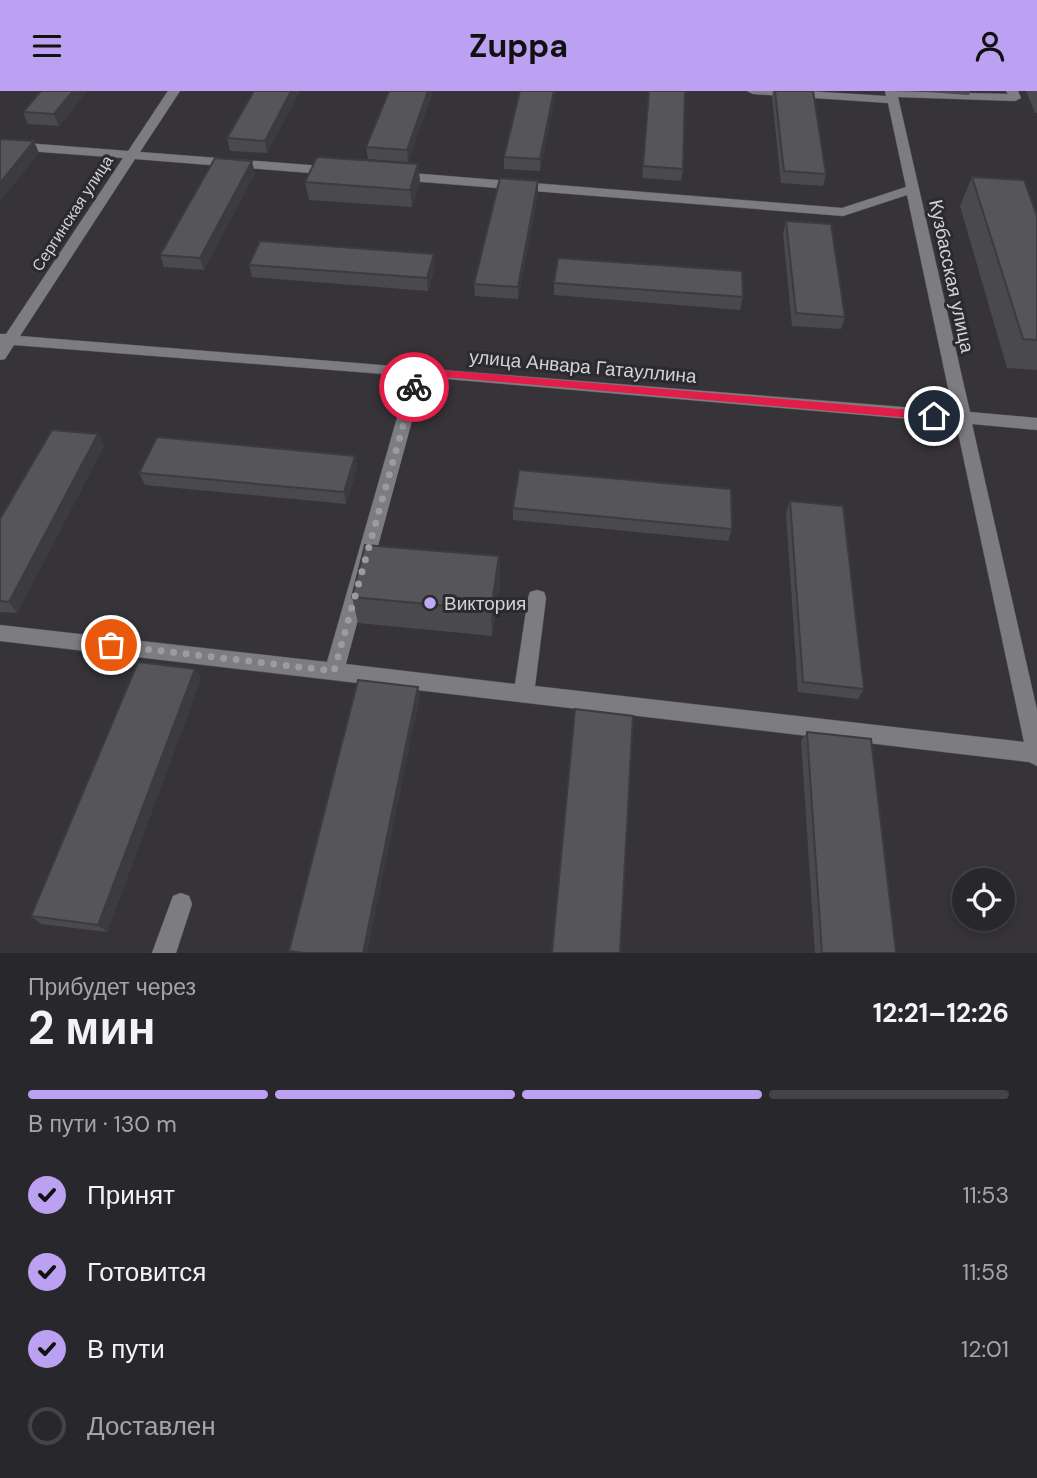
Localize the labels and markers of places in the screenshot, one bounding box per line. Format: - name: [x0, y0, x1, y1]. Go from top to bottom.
- pin: [904, 386, 964, 446]
- place label: Виктория: [444, 591, 526, 616]
- marker: Виктория: [422, 595, 438, 611]
- pin: [81, 615, 141, 675]

